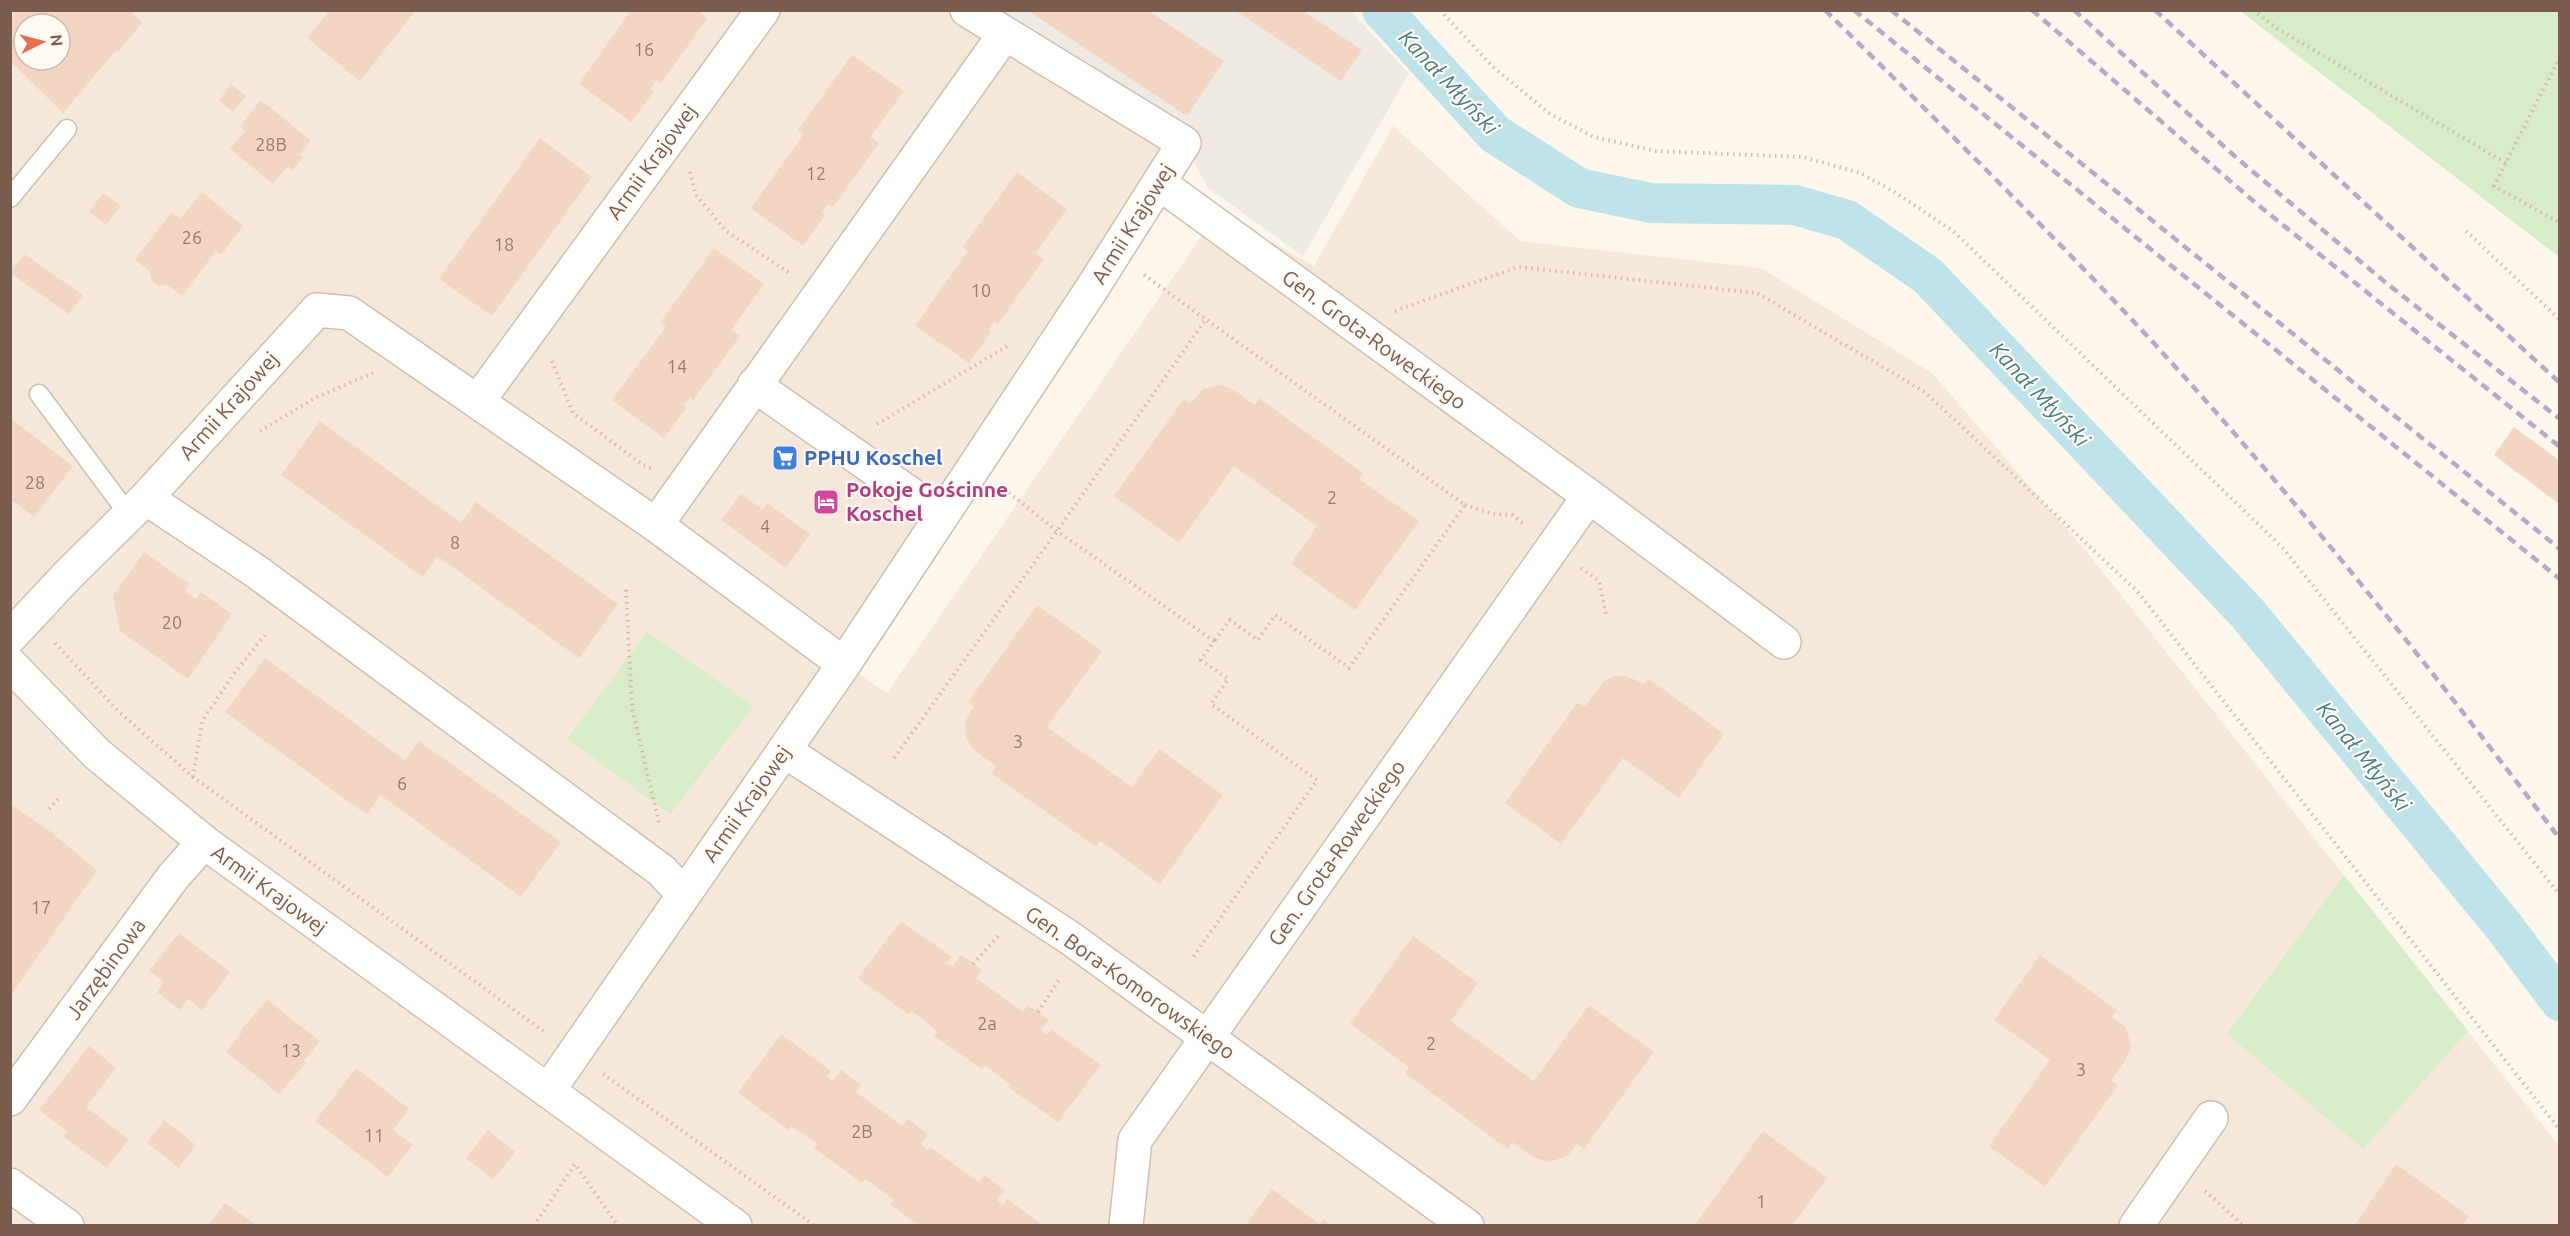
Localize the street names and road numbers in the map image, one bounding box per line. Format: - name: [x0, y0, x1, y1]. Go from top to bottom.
- street label: Armii Krajowej: [601, 99, 701, 224]
- street label: Armii Krajowej: [1086, 159, 1179, 288]
- street label: Gen. Grota-Roweckiego: [1278, 264, 1471, 414]
- street label: Armii Krajowej: [174, 347, 283, 464]
- street label: Armii Krajowej: [697, 741, 795, 866]
- street label: Gen. Grota-Roweckiego: [1263, 755, 1409, 950]
- street label: Armii Krajowej: [207, 839, 332, 939]
- street label: Gen. Bora-Komorowskiego: [1021, 901, 1240, 1064]
- street label: Jarzębinowa: [61, 913, 150, 1024]

